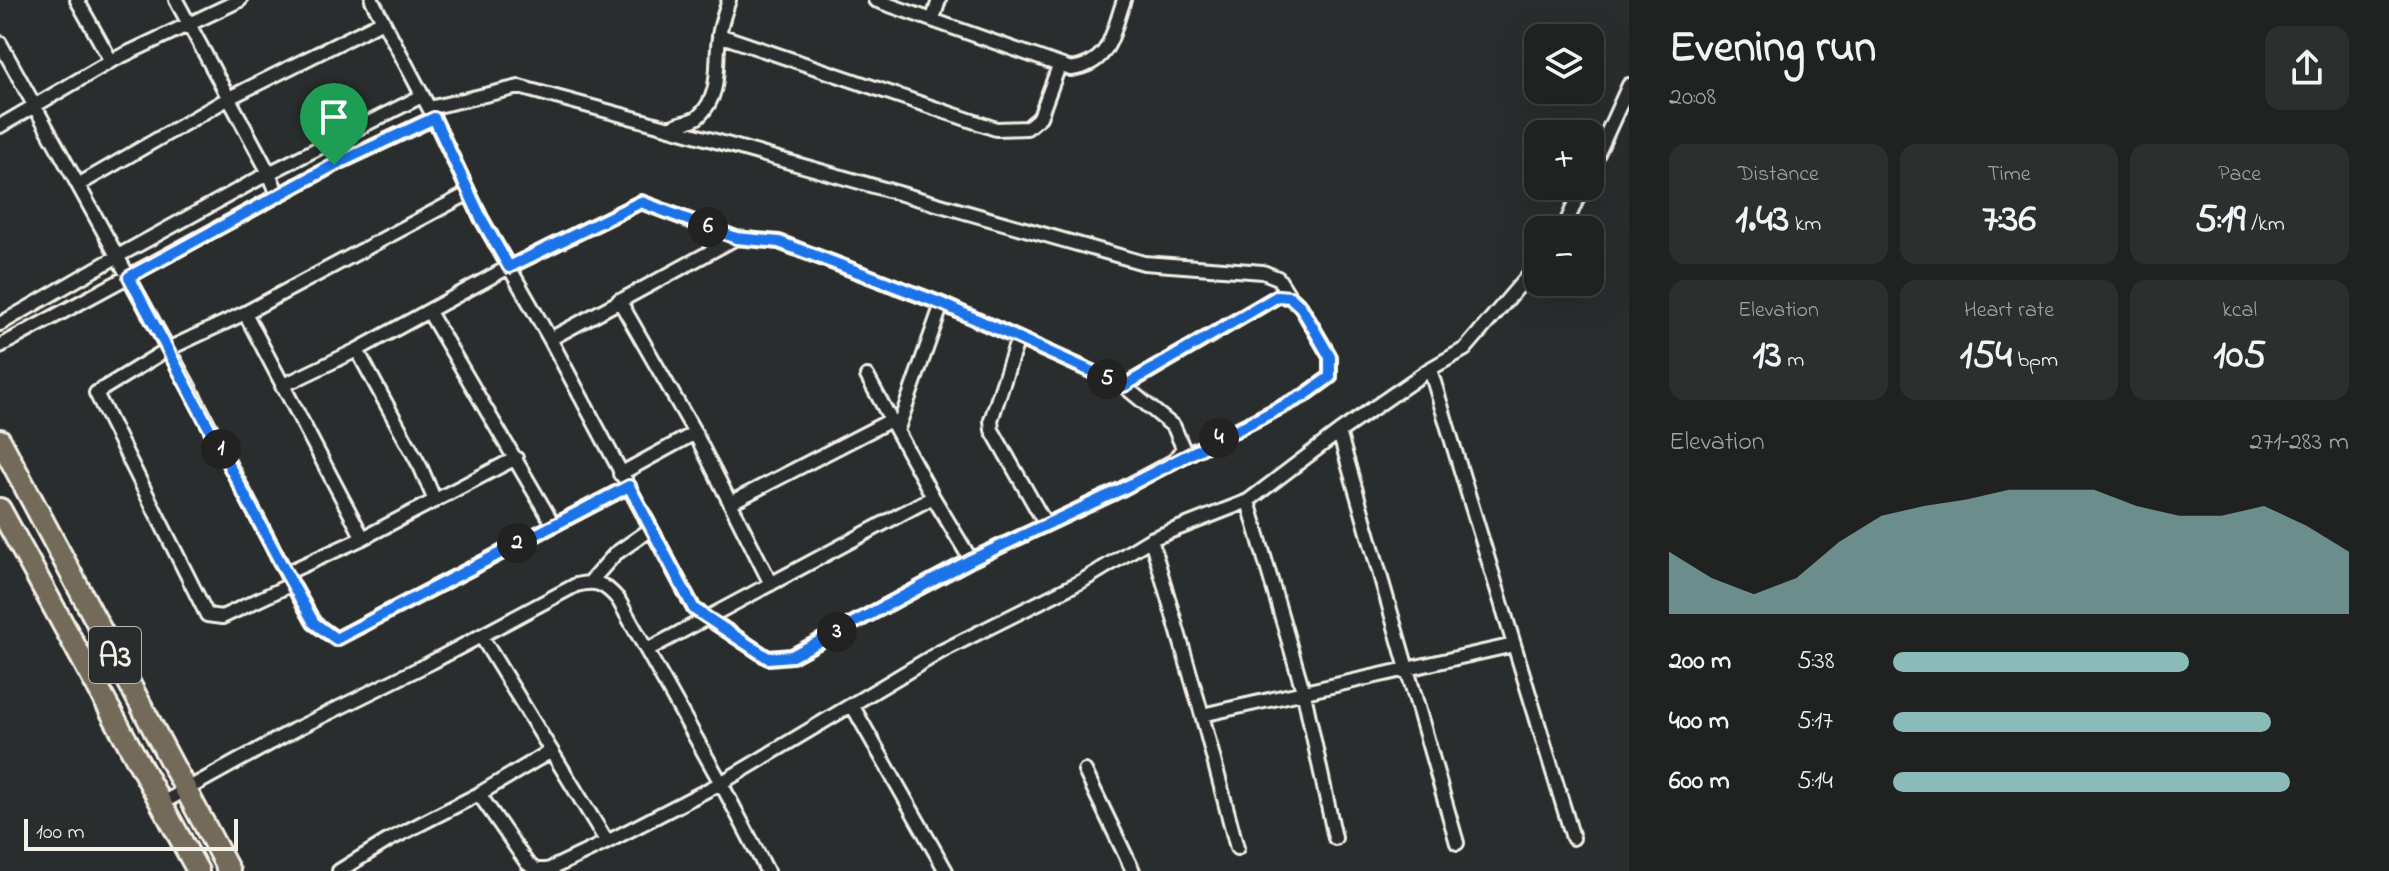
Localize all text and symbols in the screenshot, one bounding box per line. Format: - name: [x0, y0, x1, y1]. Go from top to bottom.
- text: Evening run: [1669, 17, 1876, 81]
- map controls: [1524, 24, 1604, 296]
- button: layers: [1524, 24, 1604, 104]
- button: share: [2265, 26, 2349, 110]
- text: 20:08: [1669, 79, 1716, 117]
- pin: [300, 83, 368, 165]
- icon: arrive: [312, 95, 356, 139]
- button: +: [1524, 120, 1604, 200]
- text: Distance: [1738, 159, 1819, 191]
- text: Time: [1987, 159, 2031, 191]
- text: Pace: [2218, 159, 2261, 191]
- text: 1.43: [1735, 191, 1789, 250]
- text: 7:36: [1982, 191, 2036, 250]
- text: 5:19: [2195, 191, 2246, 250]
- pin: 6: [688, 207, 728, 247]
- text: km: [1789, 209, 1821, 241]
- text: /km: [2246, 209, 2285, 241]
- text: 6: [703, 211, 713, 243]
- button: −: [1524, 216, 1604, 296]
- text: Elevation: [1738, 295, 1819, 327]
- text: Heart rate: [1964, 295, 2054, 327]
- text: kcal: [2222, 295, 2257, 327]
- text: 13: [1752, 327, 1782, 386]
- text: 154: [1960, 327, 2012, 386]
- text: 105: [2213, 327, 2266, 386]
- text: m: [1782, 345, 1804, 377]
- text: bpm: [2012, 345, 2058, 377]
- pin: 5: [1087, 359, 1127, 399]
- text: 5: [1101, 363, 1113, 395]
- pin: 4: [1199, 418, 1239, 458]
- text: 4: [1214, 422, 1224, 454]
- text: Elevation: [1669, 424, 1765, 462]
- text: 271–283 m: [2250, 424, 2349, 462]
- pin: 1: [201, 429, 241, 469]
- text: 1: [218, 433, 225, 465]
- pin: 2: [497, 523, 537, 563]
- text: 2: [512, 527, 522, 559]
- pin: 3: [817, 612, 857, 652]
- text: 3: [832, 616, 842, 648]
- road number: A3: [89, 627, 141, 683]
- text: 200 m: [1669, 643, 1731, 681]
- text: 5:38: [1797, 643, 1835, 681]
- text: 400 m: [1669, 703, 1729, 741]
- text: 5:17: [1797, 703, 1833, 741]
- text: 600 m: [1669, 763, 1730, 801]
- text: 5:14: [1797, 763, 1833, 801]
- scale bar: [24, 815, 238, 851]
- text: 100 m: [36, 817, 85, 849]

